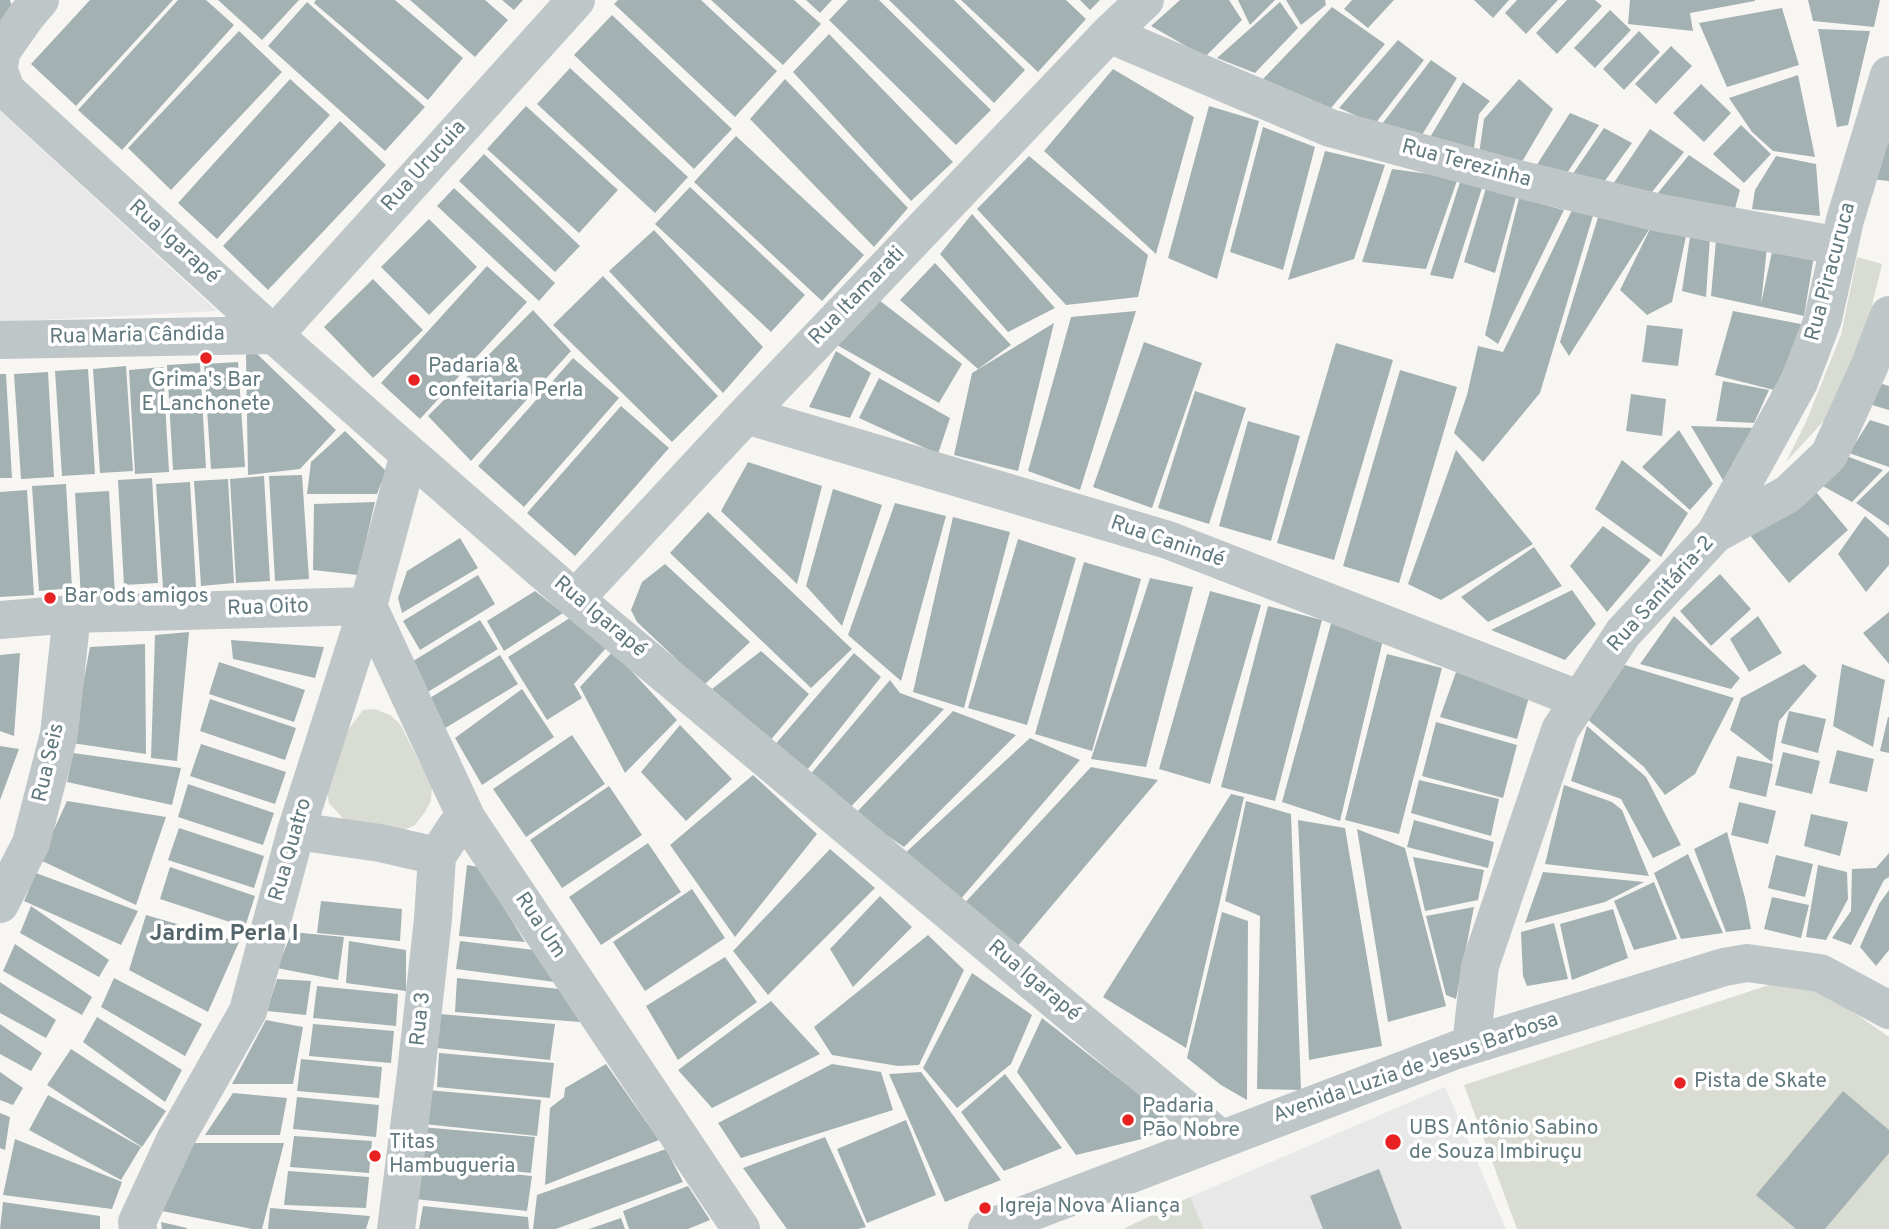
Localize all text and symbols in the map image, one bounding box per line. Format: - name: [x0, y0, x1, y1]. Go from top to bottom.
- street label: Rua Urucuia: [377, 116, 473, 218]
- street label: Rua Terezinha: [1399, 136, 1533, 194]
- street label: Rua Igarapé: [122, 196, 224, 290]
- street label: Rua Piracuruca: [1801, 200, 1863, 344]
- street label: Rua Itamarati: [805, 243, 911, 351]
- street label: Rua Maria Cândida: [49, 323, 225, 351]
- marker: Grima's Bar E Lanchonete: [198, 350, 214, 366]
- place label: Padaria & confeitaria Perla: [428, 355, 583, 405]
- place label: Grima's Bar E Lanchonete: [141, 369, 271, 419]
- marker: Padaria & confeitaria Perla: [406, 372, 422, 388]
- street label: Rua Canindé: [1107, 512, 1227, 574]
- street label: Rua Sanitária-2: [1603, 532, 1721, 658]
- street label: Rua Igarapé: [547, 572, 651, 664]
- place label: Bar ods amigos: [64, 585, 209, 611]
- marker: Bar ods amigos: [42, 590, 58, 606]
- street label: Rua Oito: [227, 595, 309, 623]
- street label: Rua Seis: [29, 721, 71, 805]
- street label: Rua Quatro: [265, 796, 319, 904]
- street label: Rua Um: [508, 888, 570, 964]
- district label: Jardim Perla I: [149, 921, 299, 949]
- street label: Rua Igarapé: [981, 936, 1085, 1028]
- street label: Rua 3: [407, 991, 437, 1047]
- street label: Avenida Luzia de Jesus Barbosa: [1270, 1008, 1562, 1130]
- place label: Pista de Skate: [1694, 1070, 1827, 1096]
- marker: Pista de Skate: [1672, 1075, 1688, 1091]
- place label: Padaria Pão Nobre: [1142, 1095, 1240, 1145]
- marker: Padaria Pão Nobre: [1120, 1112, 1136, 1128]
- place label: UBS Antônio Sabino de Souza Imbiruçu: [1409, 1117, 1599, 1167]
- place label: Titas Hambugueria: [389, 1131, 515, 1181]
- marker: UBS Antônio Sabino de Souza Imbiruçu: [1383, 1132, 1403, 1152]
- marker: Titas Hambugueria: [367, 1148, 383, 1164]
- place label: Igreja Nova Aliança: [999, 1195, 1180, 1221]
- marker: Igreja Nova Aliança: [977, 1200, 993, 1216]

